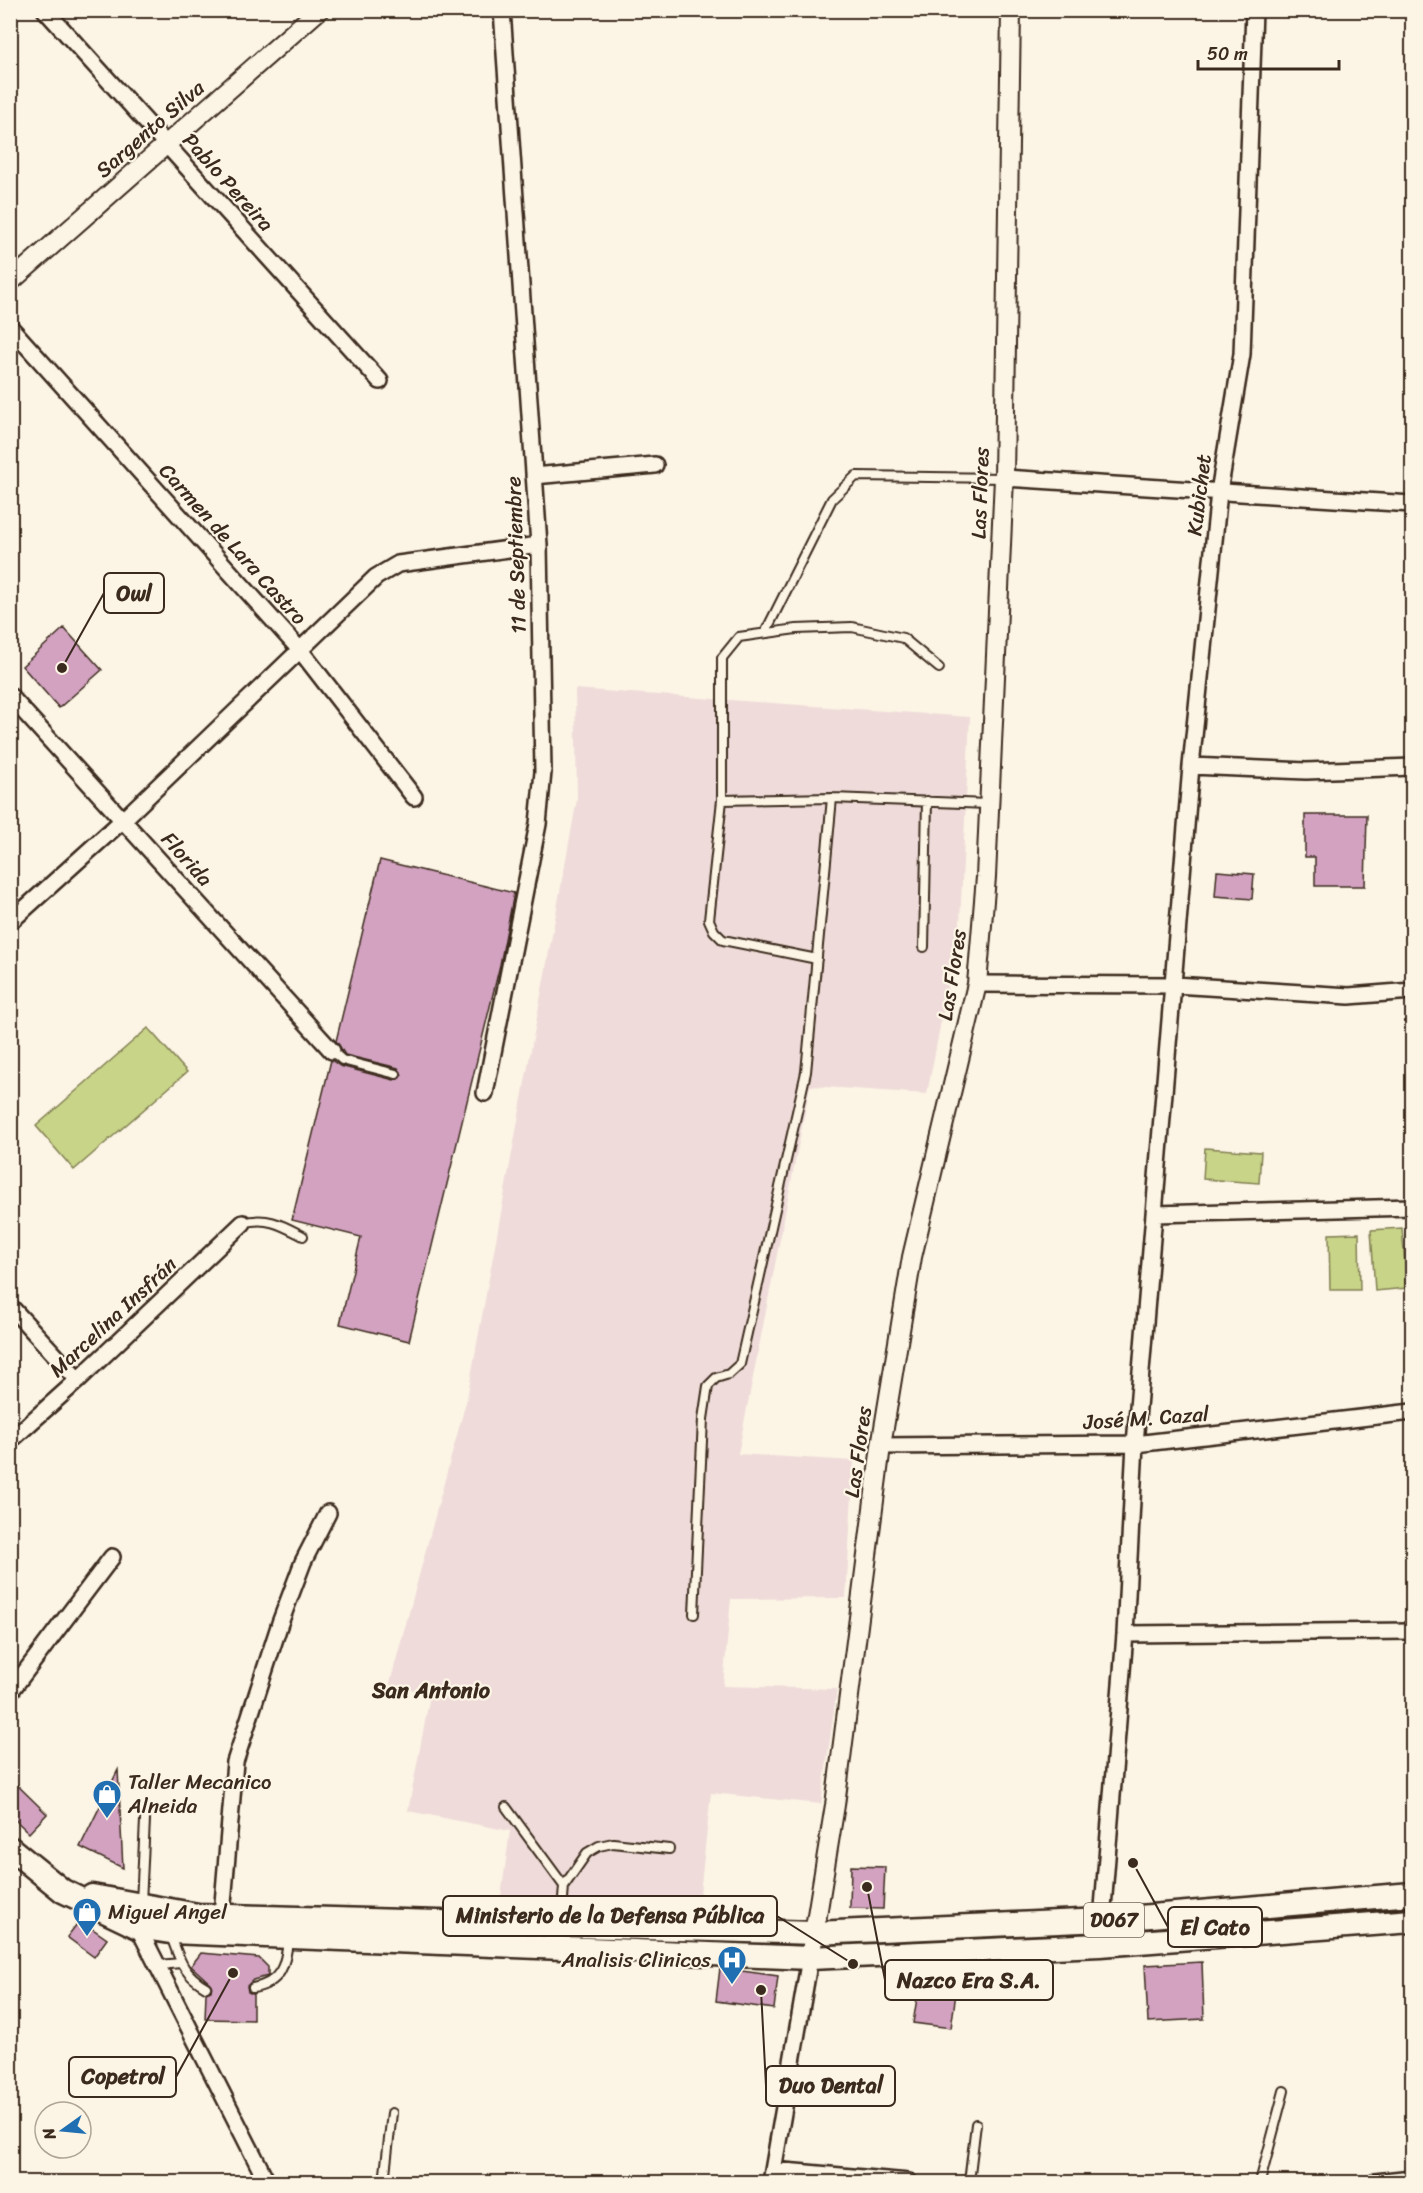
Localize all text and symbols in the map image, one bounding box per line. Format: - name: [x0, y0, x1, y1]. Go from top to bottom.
- scale bar: [1198, 33, 1339, 71]
- text: 50 m: [1207, 38, 1248, 70]
- street label: Sargento Silva: [86, 70, 214, 188]
- street label: Pablo Pereira: [172, 123, 284, 241]
- street label: Las Flores: [959, 446, 1001, 540]
- street label: Kubichet: [1175, 452, 1223, 538]
- street label: Carmen de Lara Castro: [149, 454, 317, 634]
- street label: 11 de Septiembre: [494, 475, 538, 634]
- callout: Owl: [104, 573, 164, 613]
- text: Owl: [116, 574, 154, 613]
- street label: Florida: [151, 822, 223, 896]
- street label: Las Flores: [926, 926, 978, 1023]
- street label: Marcelina Insfrán: [40, 1247, 186, 1387]
- street label: José M. Cazal: [1081, 1395, 1211, 1441]
- street label: Las Flores: [833, 1404, 883, 1500]
- district label: San Antonio: [371, 1671, 491, 1710]
- place label: Taller Mecanico Alneida: [127, 1763, 271, 1825]
- shop icon: Taller Mecanico Alneida: [91, 1778, 123, 1820]
- place label: Miguel Angel: [108, 1893, 228, 1931]
- shop icon: Miguel Angel: [71, 1896, 103, 1938]
- callout: Ministerio de la Defensa Pública: [443, 1896, 777, 1936]
- text: Ministerio de la Defensa Pública: [455, 1896, 765, 1935]
- road number: D067: [1084, 1903, 1144, 1937]
- callout: El Cato: [1168, 1907, 1262, 1947]
- text: El Cato: [1180, 1908, 1251, 1947]
- place label: Analisis Clinicos: [560, 1941, 711, 1979]
- hospital icon: Analisis Clinicos: [716, 1944, 748, 1986]
- callout: Nazco Era S.A.: [885, 1960, 1053, 2000]
- text: Nazco Era S.A.: [896, 1961, 1041, 2000]
- callout: Copetrol: [69, 2057, 176, 2097]
- text: Copetrol: [80, 2057, 167, 2096]
- callout: Duo Dental: [766, 2066, 895, 2106]
- text: Duo Dental: [779, 2066, 884, 2105]
- north arrow: [33, 2100, 93, 2160]
- text: N: [33, 2124, 65, 2144]

